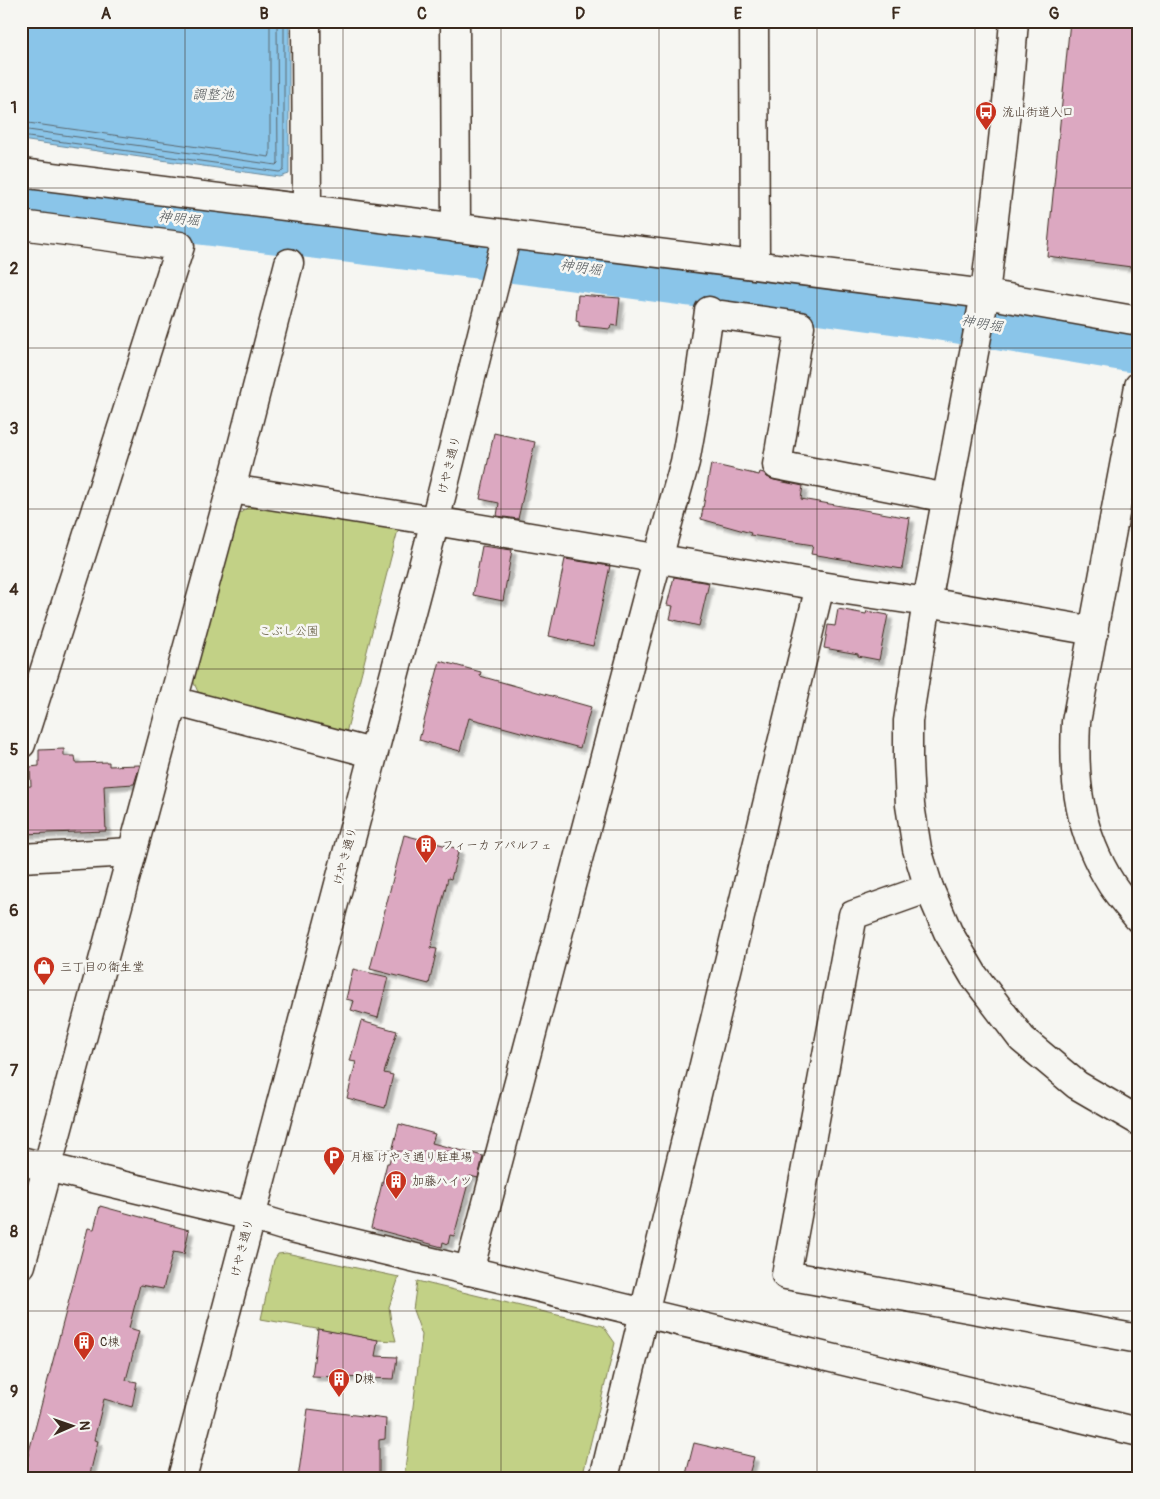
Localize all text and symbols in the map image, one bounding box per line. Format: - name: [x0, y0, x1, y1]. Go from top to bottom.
- text: A: [101, 4, 112, 24]
- text: B: [259, 4, 269, 24]
- text: C: [417, 4, 427, 24]
- text: D: [575, 4, 585, 24]
- text: E: [734, 4, 743, 24]
- text: F: [891, 4, 901, 24]
- text: G: [1049, 4, 1060, 24]
- water label: 調整池: [192, 86, 235, 103]
- text: 1: [11, 98, 17, 118]
- bus stop icon: 流山街道入口: [974, 100, 998, 131]
- place label: 流山街道入口: [1002, 105, 1074, 120]
- water label: 神明堀: [157, 208, 202, 230]
- water label: 神明堀: [559, 256, 604, 279]
- text: 2: [10, 259, 19, 279]
- water label: 神明堀: [960, 311, 1005, 336]
- text: 3: [10, 419, 19, 439]
- street label: けやき通り: [435, 434, 464, 496]
- text: 4: [9, 580, 19, 600]
- park label: こぶし公園: [259, 624, 319, 639]
- text: 5: [10, 740, 19, 760]
- street label: けやき通り: [330, 825, 360, 887]
- building icon: フィーカ アパルフェ: [414, 833, 438, 864]
- place label: フィーカ アパルフェ: [442, 838, 552, 853]
- text: 6: [9, 901, 19, 921]
- shop icon: 三丁目の衛生堂: [32, 955, 56, 986]
- place label: 三丁目の衛生堂: [60, 960, 144, 975]
- text: 7: [10, 1061, 19, 1081]
- parking icon: 月極 けやき通り駐車場: [322, 1145, 346, 1176]
- place label: 月極 けやき通り駐車場: [350, 1150, 473, 1165]
- building icon: 加藤ハイツ: [384, 1169, 408, 1200]
- place label: 加藤ハイツ: [412, 1174, 472, 1189]
- street label: けやき通り: [228, 1217, 257, 1279]
- text: 8: [10, 1222, 18, 1242]
- building icon: C棟: [72, 1330, 96, 1361]
- place label: C棟: [100, 1335, 119, 1350]
- building icon: D棟: [327, 1367, 351, 1398]
- place label: D棟: [355, 1372, 375, 1387]
- text: 9: [10, 1382, 18, 1402]
- north arrow: [48, 1402, 98, 1452]
- text: N: [76, 1421, 93, 1431]

